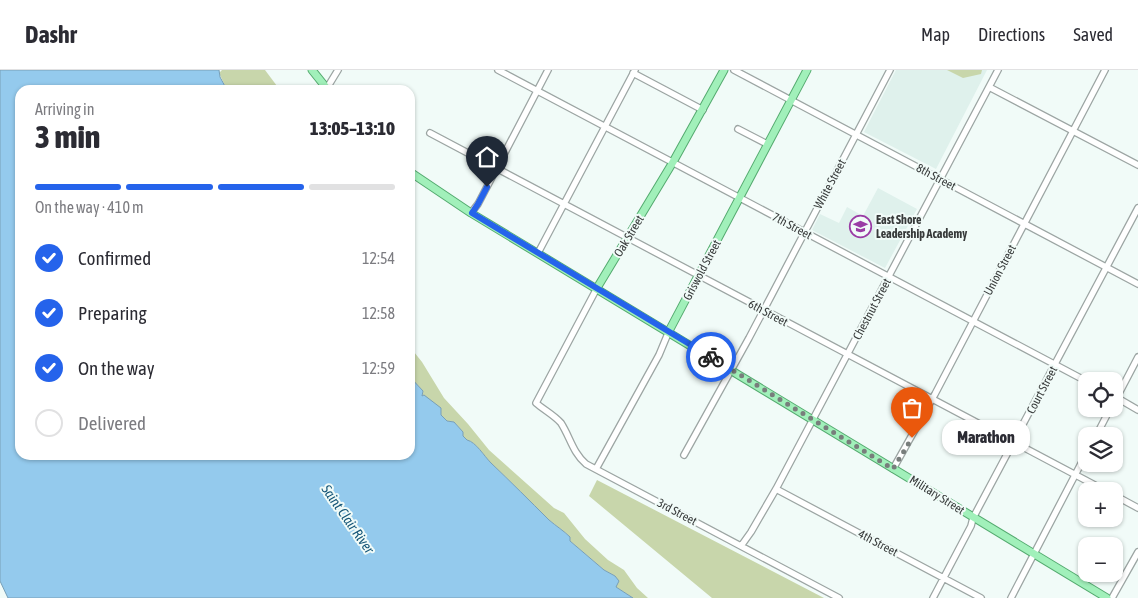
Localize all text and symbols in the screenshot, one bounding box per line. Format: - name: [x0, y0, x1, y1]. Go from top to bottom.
- text: Dashr: [25, 21, 77, 48]
- text: Map: [921, 24, 950, 45]
- text: Directions: [978, 24, 1045, 45]
- text: Saved: [1073, 24, 1113, 45]
- text: Arriving in: [35, 100, 95, 118]
- text: 13:05–13:10: [310, 117, 395, 139]
- text: 3 min: [35, 118, 100, 155]
- pin: [466, 136, 508, 187]
- icon: home: [473, 143, 501, 171]
- street label: White Street: [811, 156, 849, 211]
- street label: 8th Street: [914, 161, 959, 194]
- text: On the way · 410 m: [35, 198, 144, 216]
- street label: 7th Street: [770, 210, 815, 243]
- street label: Oak Street: [611, 212, 647, 259]
- place label: East Shore Leadership Academy: [876, 213, 967, 241]
- school or university icon: East Shore Leadership Academy: [848, 215, 872, 239]
- street label: Griswold Street: [680, 237, 724, 303]
- street label: Union Street: [981, 242, 1019, 298]
- icon: check: [35, 244, 63, 272]
- text: Confirmed: [78, 247, 151, 269]
- text: 12:54: [362, 249, 395, 267]
- street label: Chestnut Street: [850, 275, 894, 342]
- street label: 6th Street: [746, 297, 791, 330]
- icon: check: [35, 299, 63, 327]
- text: Preparing: [78, 302, 147, 324]
- text: 12:58: [362, 304, 395, 322]
- courier: [686, 332, 736, 382]
- icon: bike: [697, 343, 725, 371]
- icon: check: [35, 354, 63, 382]
- text: On the way: [78, 357, 155, 379]
- text: 12:59: [362, 359, 395, 377]
- street label: Court Street: [1024, 363, 1061, 416]
- map controls: [1078, 372, 1123, 582]
- button: locate: [1078, 372, 1123, 417]
- pin: [891, 387, 933, 438]
- icon: bag: [898, 394, 926, 422]
- text: Delivered: [78, 412, 146, 434]
- callout: Marathon: [942, 420, 1030, 456]
- button: layers: [1078, 427, 1123, 472]
- text: Marathon: [957, 428, 1015, 446]
- street label: Military Street: [907, 473, 968, 518]
- water label: Saint Clair River: [318, 481, 378, 557]
- button: +: [1078, 482, 1123, 527]
- street label: 3rd Street: [655, 496, 700, 528]
- street label: 4th Street: [856, 527, 901, 560]
- button: −: [1078, 537, 1123, 582]

